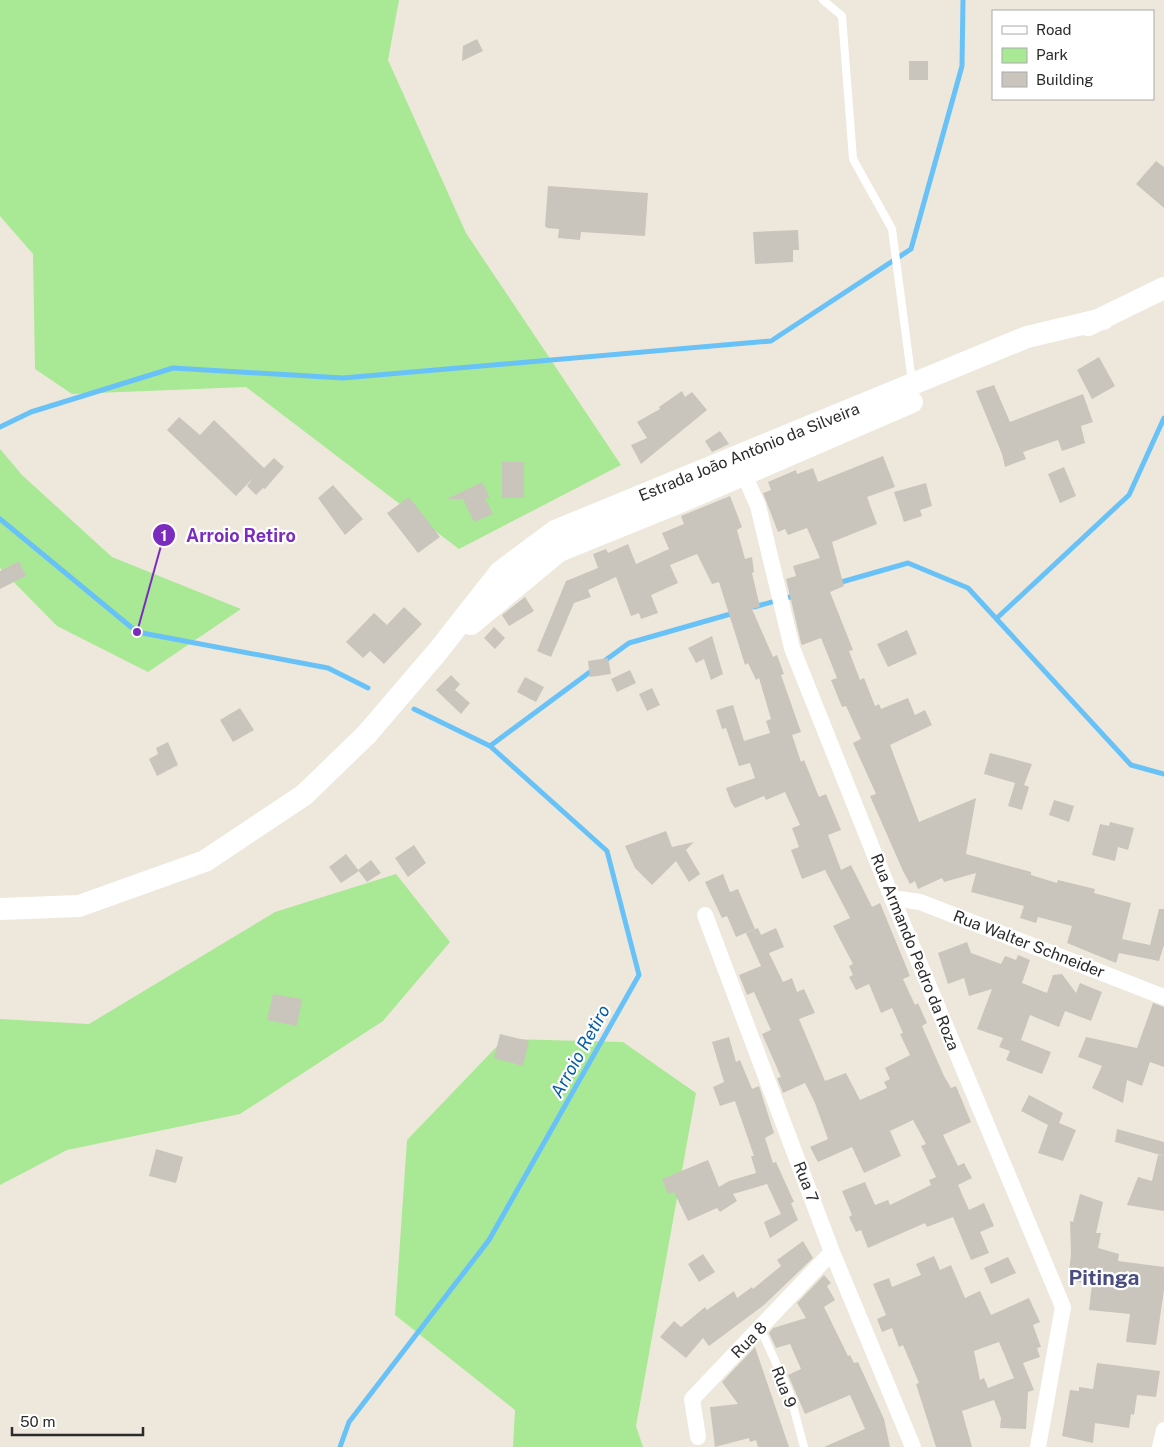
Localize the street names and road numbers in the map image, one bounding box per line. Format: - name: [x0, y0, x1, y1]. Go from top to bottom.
- street label: Estrada João Antônio da Silveira: [636, 399, 862, 505]
- street label: Rua Armando Pedro da Roza: [867, 851, 963, 1053]
- street label: Rua Walter Schneider: [951, 906, 1107, 982]
- street label: Rua 7: [790, 1159, 822, 1205]
- street label: Rua 8: [727, 1318, 771, 1362]
- street label: Rua 9: [767, 1364, 801, 1410]

